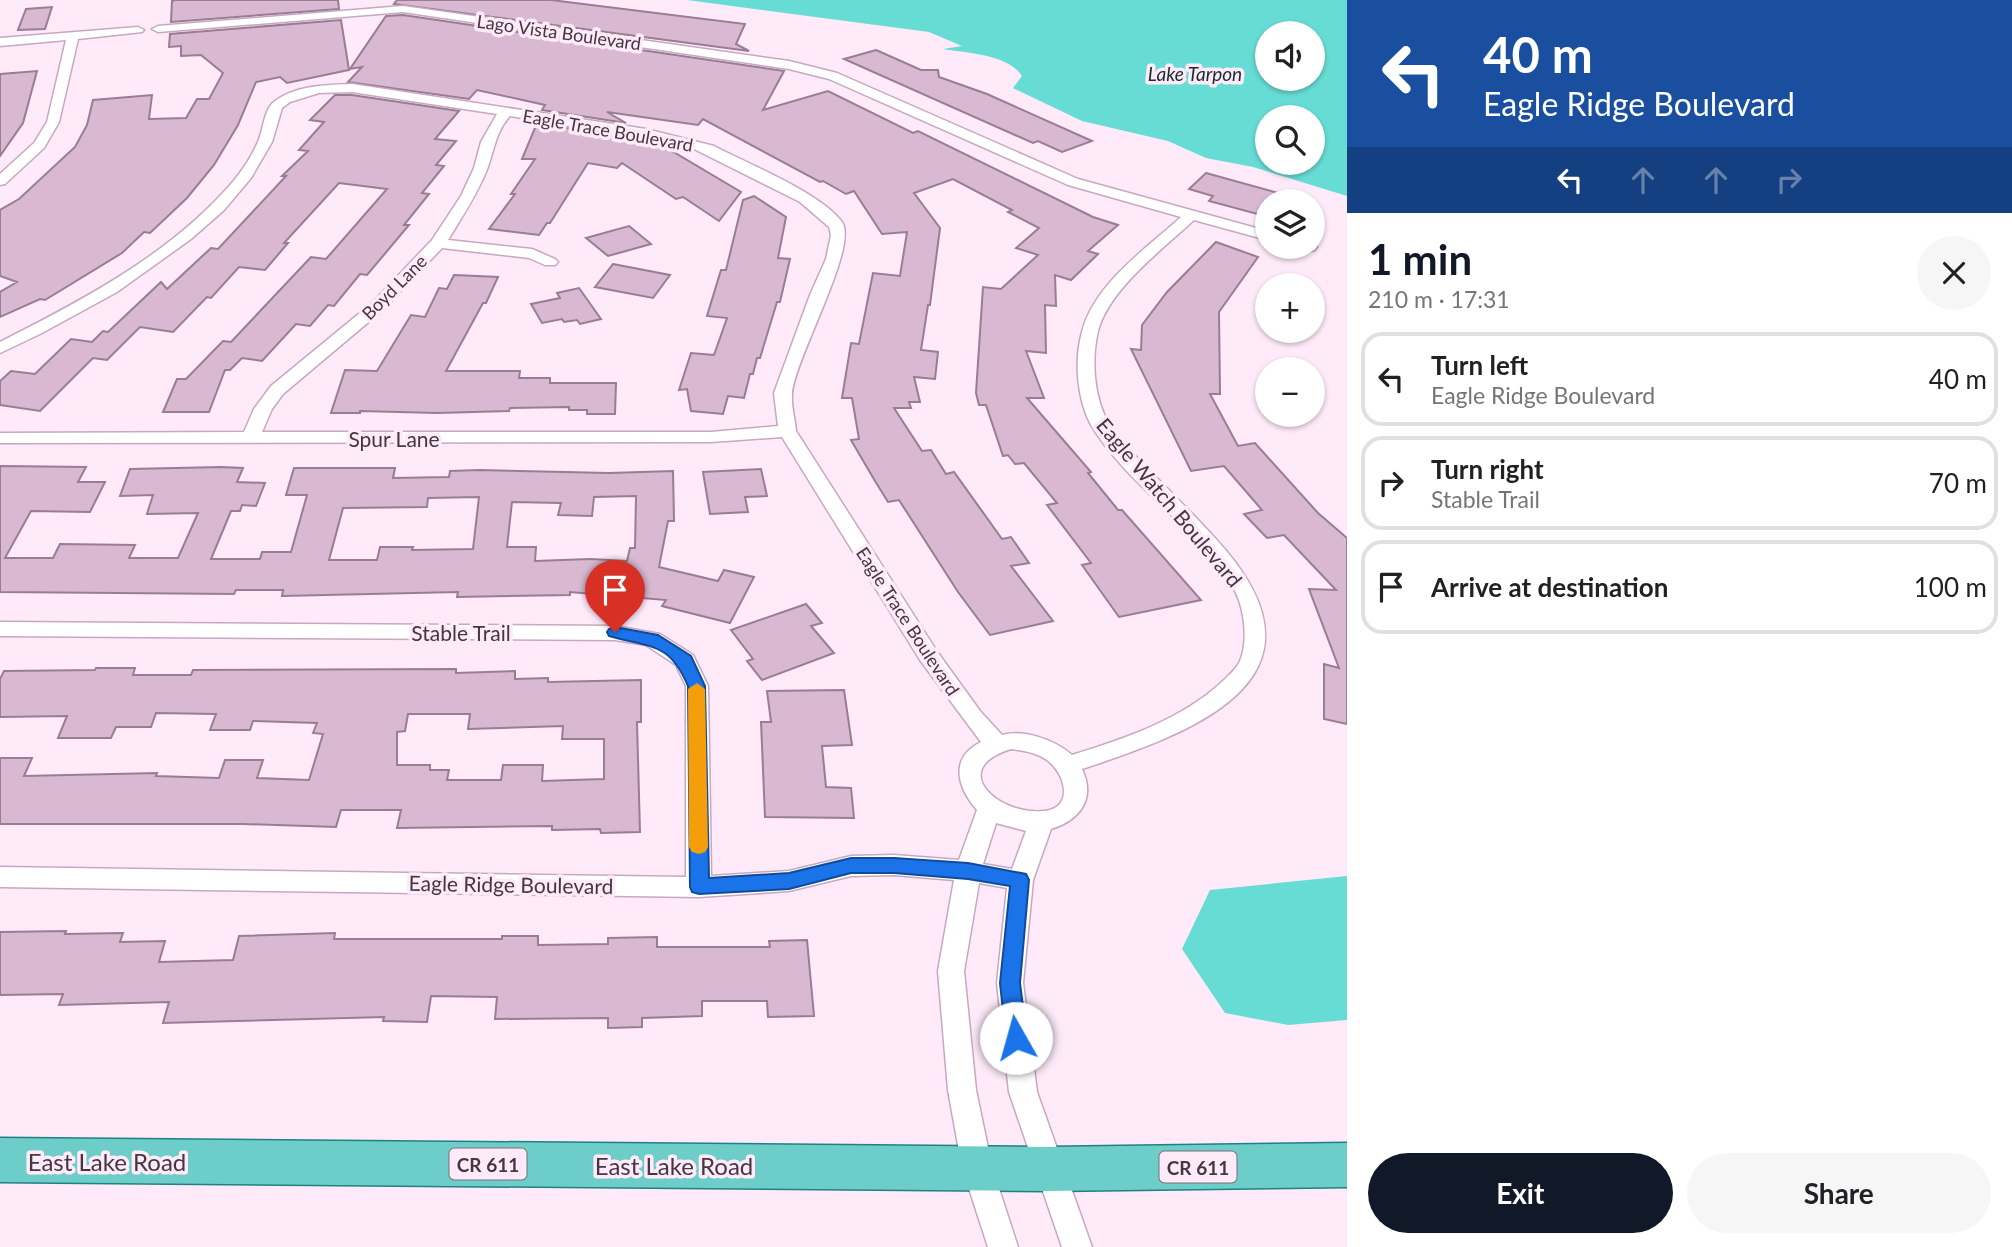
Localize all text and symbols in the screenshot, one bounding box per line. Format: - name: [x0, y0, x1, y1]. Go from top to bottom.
- street label: Lago Vista Boulevard: [476, 10, 642, 54]
- map controls: [1255, 21, 1325, 427]
- button: sound: [1255, 21, 1325, 91]
- text: 40 m: [1483, 25, 1593, 83]
- icon: left: [1368, 28, 1459, 119]
- water label: Lake Tarpon: [1148, 62, 1242, 85]
- text: Eagle Ridge Boulevard: [1483, 84, 1795, 123]
- street label: Eagle Trace Boulevard: [521, 104, 695, 156]
- button: search: [1255, 105, 1325, 175]
- icon: left: [1551, 161, 1589, 199]
- icon: ahead: [1624, 161, 1662, 199]
- icon: ahead: [1697, 161, 1735, 199]
- icon: right: [1770, 161, 1808, 199]
- button: layers: [1255, 189, 1325, 259]
- text: 1 min: [1368, 234, 1472, 284]
- button: close: [1917, 236, 1991, 310]
- street label: Boyd Lane: [357, 250, 431, 324]
- button: +: [1255, 273, 1325, 343]
- text: 210 m · 17:31: [1368, 285, 1510, 313]
- text: Turn left: [1431, 349, 1528, 381]
- button: −: [1255, 357, 1325, 427]
- icon: left: [1372, 360, 1410, 398]
- text: 40 m: [1929, 363, 1987, 395]
- text: Eagle Ridge Boulevard: [1431, 381, 1655, 409]
- street label: Eagle Watch Boulevard: [1092, 412, 1248, 592]
- street label: Spur Lane: [348, 426, 440, 451]
- text: Turn right: [1431, 453, 1544, 485]
- icon: right: [1372, 464, 1410, 502]
- text: 70 m: [1929, 467, 1987, 499]
- text: Stable Trail: [1431, 485, 1540, 513]
- street label: Eagle Trace Boulevard: [852, 543, 964, 699]
- pin: [585, 560, 645, 632]
- icon: arrive: [1372, 568, 1410, 606]
- icon: arrive: [596, 571, 634, 609]
- text: Arrive at destination: [1431, 571, 1668, 603]
- text: 100 m: [1914, 571, 1987, 603]
- street label: Stable Trail: [411, 620, 511, 645]
- street label: Eagle Ridge Boulevard: [408, 870, 614, 898]
- position arrow: [979, 1001, 1053, 1075]
- street label: East Lake Road: [28, 1147, 186, 1176]
- road number: CR 611: [449, 1148, 526, 1180]
- street label: East Lake Road: [595, 1151, 753, 1180]
- road number: CR 611: [1160, 1152, 1236, 1182]
- button: Exit: [1368, 1153, 1673, 1233]
- button: Share: [1687, 1153, 1991, 1233]

